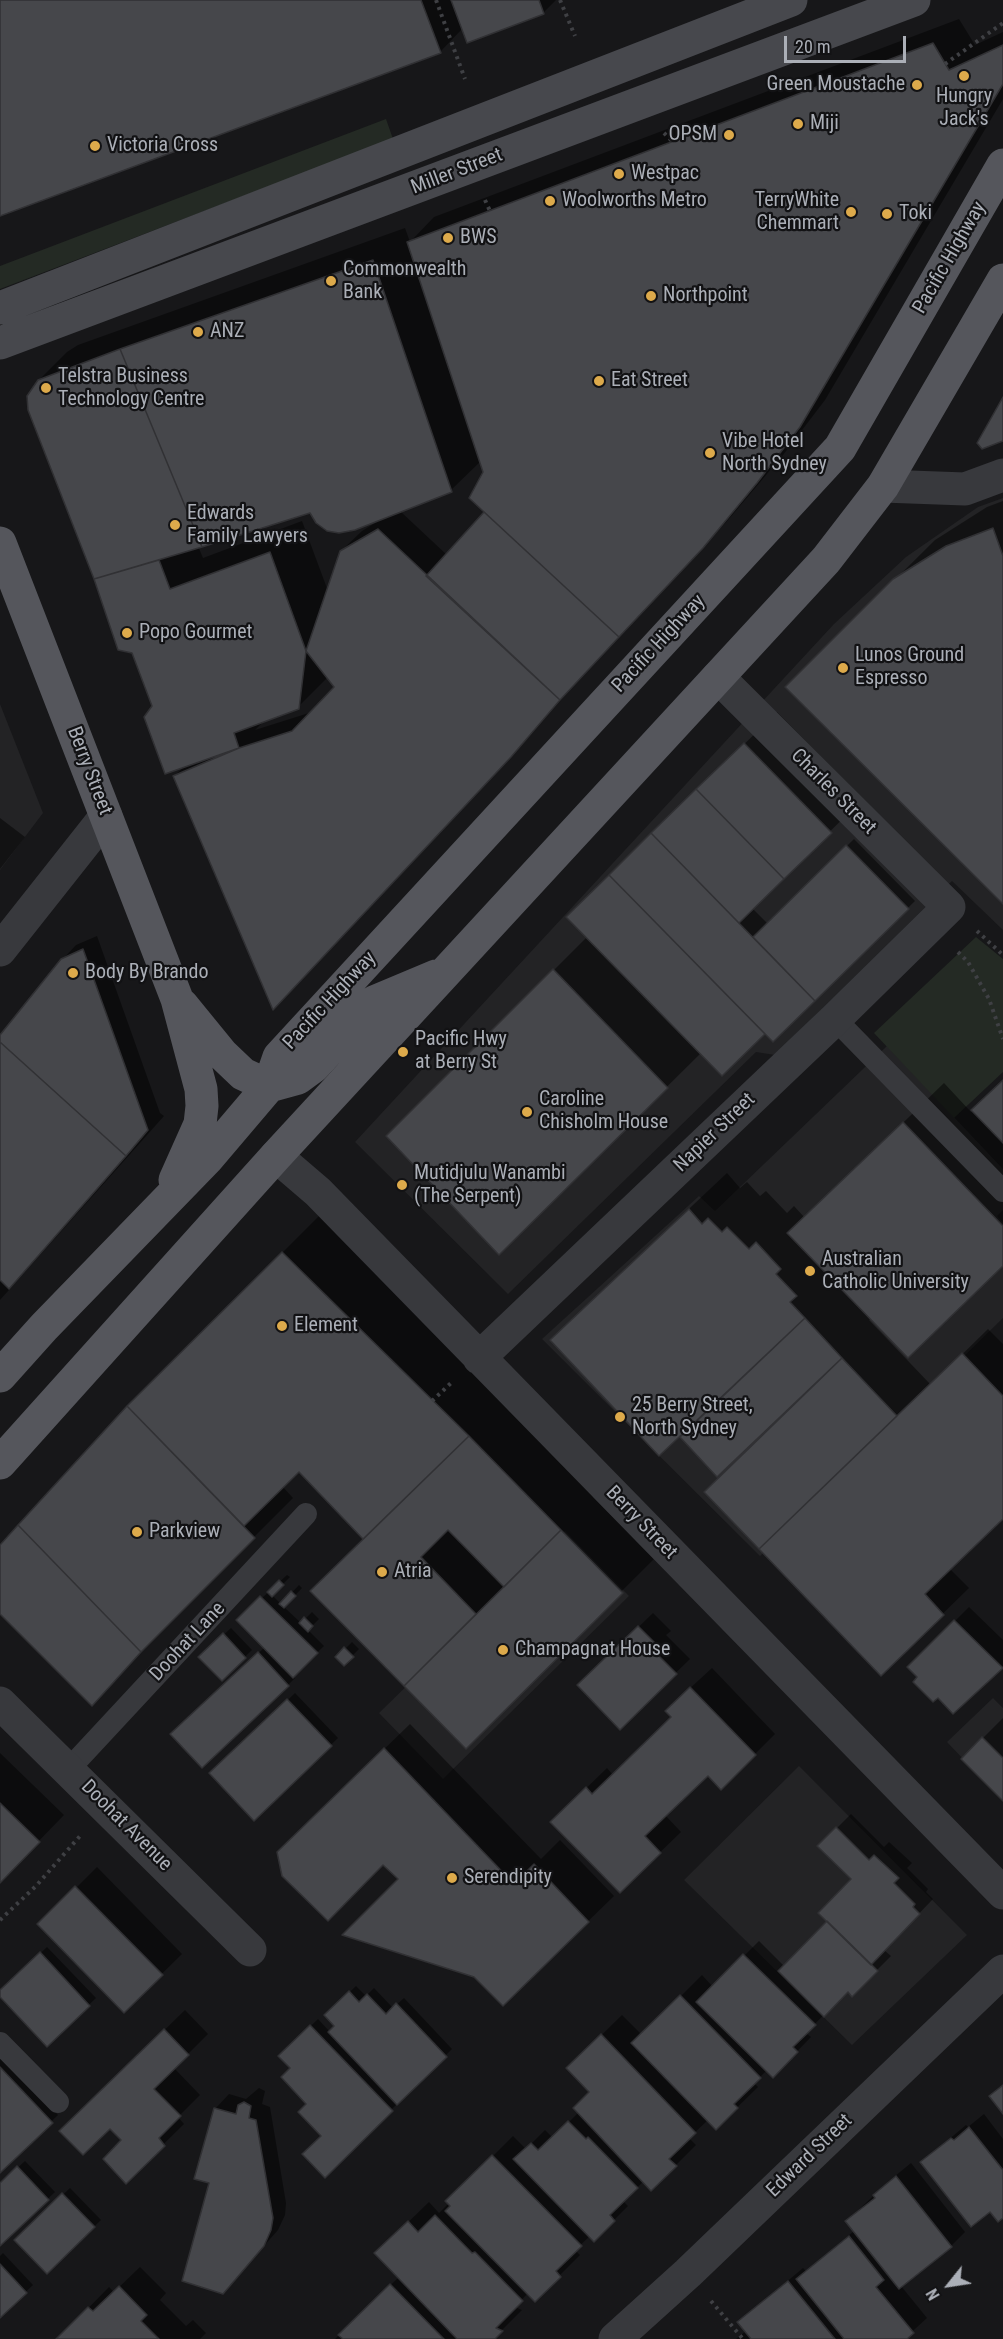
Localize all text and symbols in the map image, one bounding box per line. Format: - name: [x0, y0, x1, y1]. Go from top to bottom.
- scale bar: [787, 24, 908, 62]
- text: 20 m: [795, 36, 830, 57]
- marker: Hungry Jack's: [957, 69, 971, 83]
- place label: Green Moustache: [767, 73, 905, 97]
- marker: Green Moustache: [910, 78, 924, 92]
- place label: Hungry Jack's: [936, 85, 992, 132]
- place label: Miji: [810, 112, 839, 136]
- marker: Miji: [791, 117, 805, 131]
- place label: OPSM: [668, 123, 717, 147]
- marker: OPSM: [722, 128, 736, 142]
- place label: Victoria Cross: [107, 134, 218, 158]
- marker: Victoria Cross: [88, 139, 102, 153]
- street label: Miller Street: [408, 144, 506, 200]
- place label: Westpac: [631, 162, 699, 186]
- marker: Westpac: [612, 167, 626, 181]
- place label: Woolworths Metro: [562, 189, 707, 213]
- place label: TerryWhite Chemmart: [755, 189, 839, 236]
- marker: Woolworths Metro: [543, 194, 557, 208]
- street label: Pacific Highway: [908, 198, 992, 318]
- place label: Toki: [899, 202, 932, 226]
- marker: TerryWhite Chemmart: [844, 205, 858, 219]
- marker: Toki: [880, 207, 894, 221]
- place label: BWS: [460, 226, 497, 250]
- marker: BWS: [441, 231, 455, 245]
- place label: Commonwealth Bank: [343, 258, 466, 305]
- marker: Commonwealth Bank: [324, 274, 338, 288]
- place label: Northpoint: [663, 284, 748, 308]
- marker: Northpoint: [644, 289, 658, 303]
- place label: ANZ: [210, 320, 244, 344]
- marker: ANZ: [191, 325, 205, 339]
- place label: Telstra Business Technology Centre: [58, 365, 204, 412]
- place label: Eat Street: [611, 369, 688, 393]
- marker: Eat Street: [592, 374, 606, 388]
- marker: Telstra Business Technology Centre: [39, 381, 53, 395]
- place label: Vibe Hotel North Sydney: [722, 430, 827, 477]
- marker: Vibe Hotel North Sydney: [703, 446, 717, 460]
- place label: Edwards Family Lawyers: [187, 502, 308, 549]
- marker: Edwards Family Lawyers: [168, 518, 182, 532]
- street label: Pacific Highway: [607, 590, 711, 698]
- place label: Popo Gourmet: [139, 621, 252, 645]
- marker: Popo Gourmet: [120, 626, 134, 640]
- place label: Lunos Ground Espresso: [855, 644, 964, 691]
- marker: Lunos Ground Espresso: [836, 661, 850, 675]
- street label: Berry Street: [61, 724, 117, 818]
- street label: Charles Street: [785, 744, 881, 840]
- street label: Pacific Highway: [278, 947, 382, 1055]
- place label: Body By Brando: [85, 961, 208, 985]
- marker: Body By Brando: [66, 966, 80, 980]
- place label: Pacific Hwy at Berry St: [415, 1028, 507, 1075]
- marker: Pacific Hwy at Berry St: [396, 1045, 410, 1059]
- place label: Caroline Chisholm House: [539, 1088, 668, 1135]
- street label: Napier Street: [669, 1088, 761, 1178]
- marker: Caroline Chisholm House: [520, 1105, 534, 1119]
- place label: Mutidjulu Wanambi (The Serpent): [414, 1162, 565, 1209]
- marker: Mutidjulu Wanambi (The Serpent): [395, 1178, 409, 1192]
- place label: Australian Catholic University: [822, 1248, 969, 1295]
- marker: Australian Catholic University: [803, 1264, 817, 1278]
- place label: Element: [294, 1314, 358, 1338]
- marker: Element: [275, 1319, 289, 1333]
- place label: 25 Berry Street, North Sydney: [632, 1394, 753, 1441]
- marker: 25 Berry Street, North Sydney: [613, 1410, 627, 1424]
- street label: Berry Street: [600, 1481, 682, 1565]
- place label: Parkview: [149, 1520, 220, 1544]
- marker: Parkview: [130, 1525, 144, 1539]
- place label: Atria: [394, 1560, 432, 1584]
- marker: Atria: [375, 1565, 389, 1579]
- street label: Doohat Lane: [145, 1597, 231, 1687]
- place label: Champagnat House: [515, 1638, 670, 1662]
- marker: Champagnat House: [496, 1643, 510, 1657]
- street label: Doohat Avenue: [76, 1776, 176, 1876]
- place label: Serendipity: [464, 1866, 552, 1890]
- marker: Serendipity: [445, 1871, 459, 1885]
- street label: Edward Street: [762, 2109, 858, 2203]
- north arrow: [919, 2255, 979, 2315]
- text: N: [922, 2285, 944, 2303]

